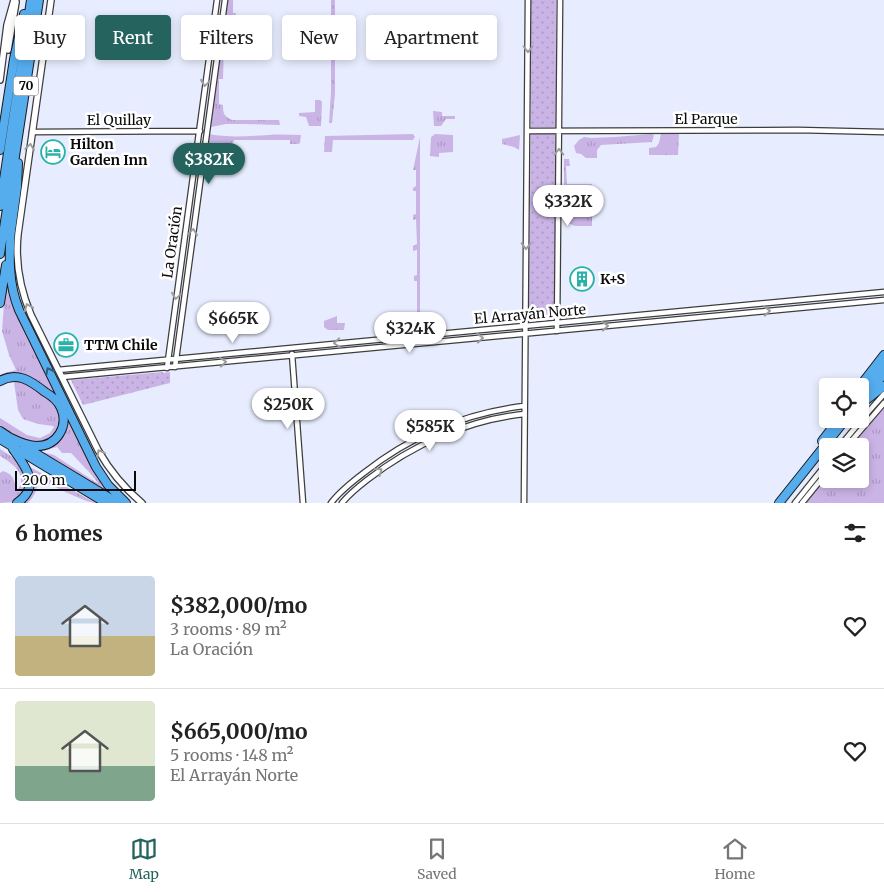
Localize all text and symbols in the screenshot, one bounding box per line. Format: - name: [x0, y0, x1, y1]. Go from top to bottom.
- chip: Buy: [15, 15, 85, 60]
- chip: Rent: [95, 15, 171, 60]
- chip: Filters: [181, 15, 272, 60]
- chip: New: [282, 15, 356, 60]
- chip: Apartment: [366, 15, 497, 60]
- one-way arrow: [523, 45, 533, 53]
- road number: 70: [14, 76, 38, 95]
- one-way arrow: [200, 79, 211, 87]
- street label: El Parque: [674, 110, 738, 128]
- street label: El Quillay: [87, 111, 152, 129]
- place label: Hilton Garden Inn: [70, 135, 148, 169]
- hotel icon: Hilton Garden Inn: [40, 139, 66, 165]
- pin: $382K: [174, 142, 244, 185]
- one-way arrow: [24, 143, 35, 151]
- one-way arrow: [553, 148, 564, 156]
- text: $382K: [184, 149, 234, 169]
- pin: $332K: [533, 184, 603, 227]
- text: $332K: [544, 191, 592, 211]
- street label: La Oración: [158, 205, 186, 279]
- one-way arrow: [187, 227, 198, 235]
- one-way arrow: [521, 242, 531, 250]
- building icon: K+S: [569, 266, 595, 292]
- place label: K+S: [600, 270, 626, 288]
- one-way arrow: [171, 292, 182, 300]
- street label: El Arrayán Norte: [473, 300, 587, 328]
- pin: $665K: [198, 302, 268, 344]
- one-way arrow: [24, 303, 34, 312]
- one-way arrow: [763, 306, 771, 317]
- text: $665K: [208, 308, 258, 328]
- pin: $324K: [375, 312, 445, 354]
- text: $324K: [385, 318, 435, 338]
- one-way arrow: [602, 321, 610, 332]
- office icon: TTM Chile: [53, 332, 79, 358]
- one-way arrow: [477, 333, 485, 344]
- place label: TTM Chile: [84, 336, 158, 354]
- one-way arrow: [333, 338, 341, 349]
- one-way arrow: [219, 357, 227, 368]
- one-way arrow: [45, 368, 55, 377]
- map controls: [819, 378, 869, 488]
- button: locate: [819, 378, 869, 428]
- pin: $250K: [253, 388, 323, 430]
- text: $250K: [263, 394, 313, 414]
- pin: $585K: [395, 410, 465, 452]
- text: $585K: [405, 416, 455, 436]
- button: layers: [819, 438, 869, 488]
- one-way arrow: [96, 449, 106, 458]
- scale bar: [15, 468, 136, 491]
- one-way arrow: [373, 468, 383, 477]
- text: 200 m: [22, 471, 65, 489]
- icon: filters: [841, 519, 869, 547]
- text: 6 homes: [15, 520, 103, 547]
- text: $382,000/mo: [170, 592, 307, 619]
- icon: home: [55, 596, 115, 656]
- icon: heart: [841, 612, 869, 640]
- text: 3 rooms · 89 m²: [170, 619, 287, 639]
- text: La Oración: [170, 639, 253, 659]
- text: $665,000/mo: [170, 718, 308, 745]
- icon: home: [55, 721, 115, 781]
- icon: heart: [841, 737, 869, 765]
- text: 5 rooms · 148 m²: [170, 745, 294, 765]
- text: El Arrayán Norte: [170, 765, 298, 785]
- tab: Map: [129, 835, 159, 883]
- tab: Saved: [417, 835, 457, 883]
- tab: Home: [715, 835, 755, 883]

